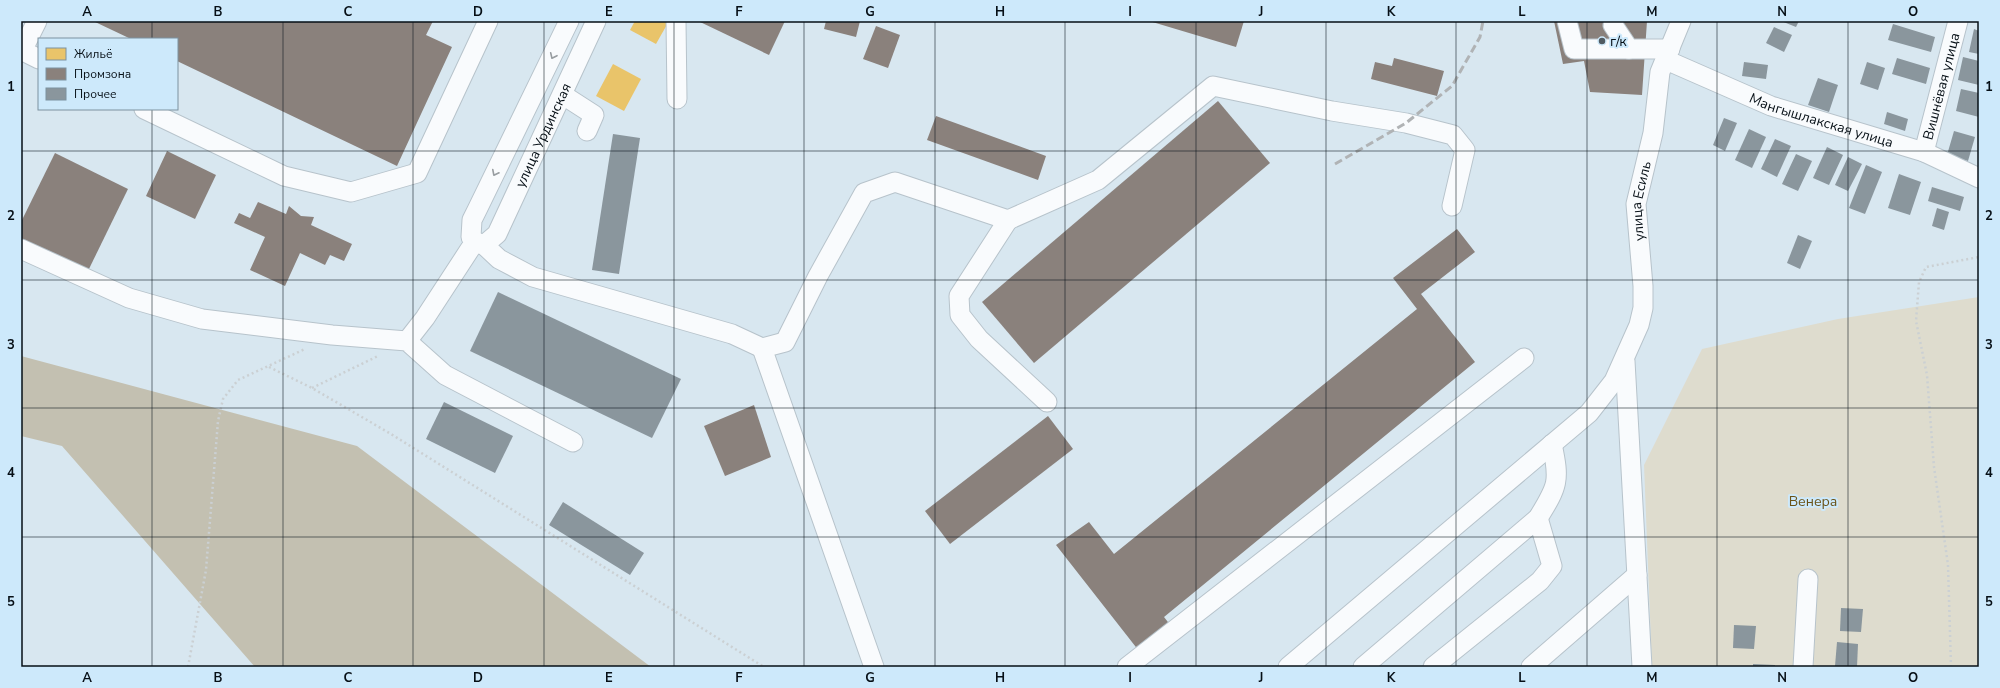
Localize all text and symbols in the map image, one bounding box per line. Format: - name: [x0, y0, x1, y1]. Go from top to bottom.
- text: A: [82, 3, 92, 21]
- text: B: [214, 3, 223, 21]
- text: C: [344, 3, 353, 21]
- text: D: [473, 3, 483, 21]
- text: E: [605, 3, 613, 21]
- text: F: [735, 3, 743, 21]
- text: G: [865, 3, 875, 21]
- text: H: [995, 3, 1005, 21]
- text: I: [1128, 3, 1132, 21]
- text: J: [1258, 3, 1263, 21]
- text: K: [1387, 3, 1396, 21]
- text: L: [1518, 3, 1526, 21]
- text: M: [1646, 3, 1658, 21]
- text: N: [1777, 3, 1787, 21]
- text: O: [1908, 3, 1918, 21]
- street label: Вишнёвая улица: [1918, 31, 1964, 142]
- place label: г/к: [1610, 32, 1627, 51]
- marker: г/к: [1597, 36, 1607, 46]
- legend: [38, 38, 178, 110]
- text: Жильё: [74, 46, 112, 62]
- one-way arrow: [550, 52, 558, 60]
- text: Промзона: [74, 66, 131, 82]
- text: 1: [7, 78, 15, 96]
- text: 1: [1985, 78, 1993, 96]
- street label: улица Урдинская: [510, 80, 575, 190]
- text: Прочее: [74, 86, 117, 102]
- street label: Мангышлакская улица: [1746, 88, 1896, 152]
- street label: улица Есиль: [1626, 159, 1656, 242]
- one-way arrow: [492, 169, 500, 176]
- text: 2: [7, 207, 15, 225]
- text: 2: [1985, 207, 1993, 225]
- text: 3: [7, 336, 15, 354]
- text: 3: [1985, 336, 1993, 354]
- text: 4: [7, 464, 15, 482]
- text: 4: [1985, 464, 1993, 482]
- park label: Венера: [1789, 492, 1837, 511]
- text: 5: [7, 593, 15, 611]
- text: 5: [1985, 593, 1993, 611]
- text: A: [82, 669, 92, 687]
- text: B: [214, 669, 223, 687]
- text: C: [344, 669, 353, 687]
- text: D: [473, 669, 483, 687]
- text: E: [605, 669, 613, 687]
- text: F: [735, 669, 743, 687]
- text: G: [865, 669, 875, 687]
- text: H: [995, 669, 1005, 687]
- text: I: [1128, 669, 1132, 687]
- text: J: [1258, 669, 1263, 687]
- text: K: [1387, 669, 1396, 687]
- text: L: [1518, 669, 1526, 687]
- text: M: [1646, 669, 1658, 687]
- text: N: [1777, 669, 1787, 687]
- text: O: [1908, 669, 1918, 687]

